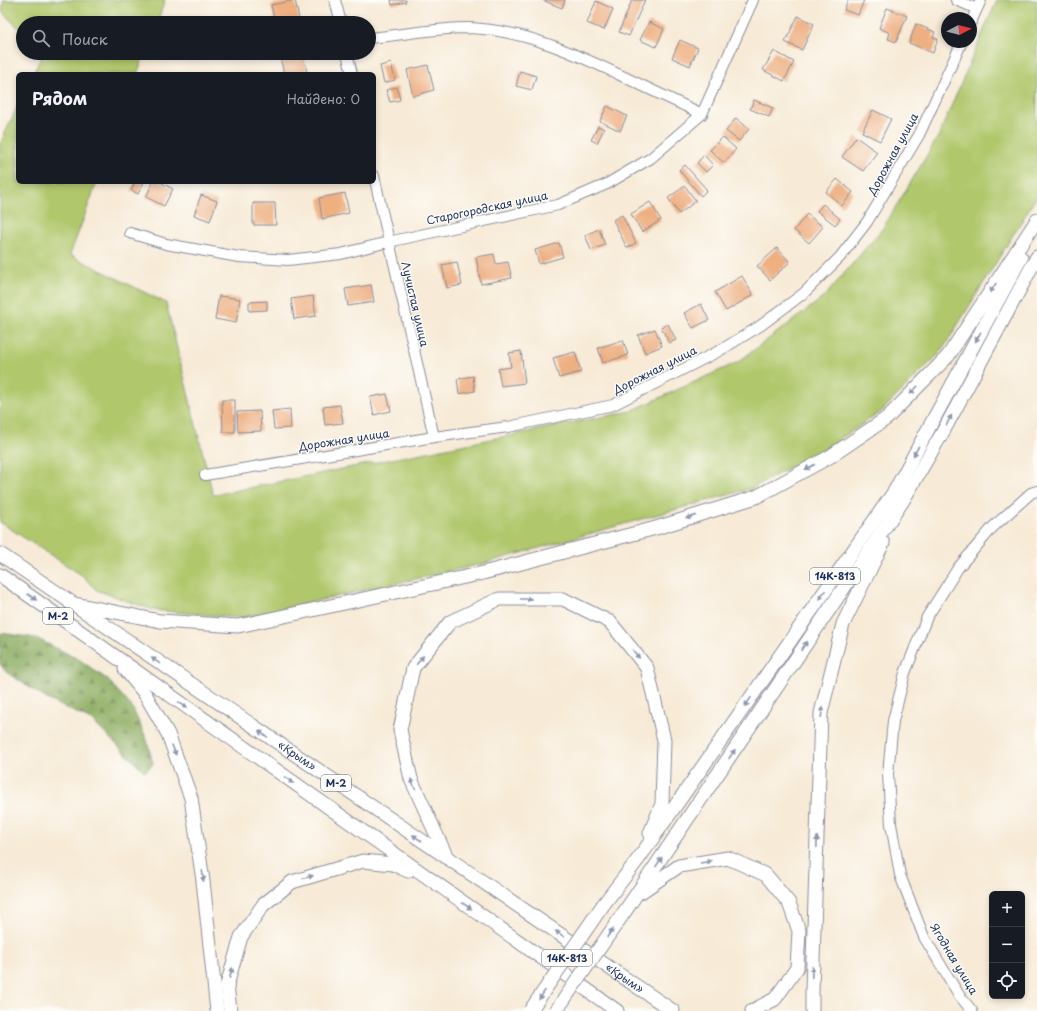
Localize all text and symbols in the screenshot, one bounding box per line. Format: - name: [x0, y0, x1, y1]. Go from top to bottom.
- north arrow: [941, 12, 977, 48]
- search box: [16, 16, 376, 60]
- icon: search: [30, 27, 52, 49]
- text: Поиск: [62, 27, 108, 50]
- text: Рядом: [32, 85, 87, 111]
- text: Найдено: 0: [287, 89, 360, 108]
- street label: Дорожная улица: [862, 110, 922, 199]
- street label: Старогородская улица: [425, 186, 549, 229]
- street label: Лучистая улица: [397, 259, 434, 348]
- one-way arrow: [989, 282, 997, 293]
- one-way arrow: [975, 331, 982, 343]
- street label: Дорожная улица: [609, 341, 699, 398]
- one-way arrow: [909, 385, 919, 395]
- one-way arrow: [946, 414, 953, 426]
- street label: Дорожная улица: [296, 424, 391, 455]
- one-way arrow: [913, 445, 920, 457]
- one-way arrow: [804, 464, 816, 470]
- one-way arrow: [684, 514, 696, 520]
- road number: 14К-813: [810, 568, 860, 584]
- one-way arrow: [818, 590, 826, 600]
- one-way arrow: [26, 593, 37, 602]
- one-way arrow: [520, 596, 533, 602]
- road number: М-2: [43, 608, 73, 624]
- one-way arrow: [801, 641, 808, 652]
- one-way arrow: [631, 649, 640, 660]
- one-way arrow: [415, 655, 424, 665]
- one-way arrow: [151, 657, 161, 665]
- one-way arrow: [744, 696, 752, 707]
- one-way arrow: [178, 701, 188, 709]
- one-way arrow: [819, 706, 825, 718]
- one-way arrow: [258, 730, 269, 738]
- street label: «Крым»: [275, 736, 320, 774]
- one-way arrow: [171, 745, 177, 757]
- one-way arrow: [728, 748, 735, 760]
- road number: М-2: [321, 775, 351, 791]
- one-way arrow: [284, 776, 294, 784]
- one-way arrow: [410, 778, 416, 790]
- one-way arrow: [412, 834, 422, 842]
- one-way arrow: [813, 836, 820, 848]
- one-way arrow: [655, 856, 663, 867]
- one-way arrow: [700, 859, 712, 865]
- one-way arrow: [200, 870, 206, 882]
- one-way arrow: [303, 874, 315, 880]
- map controls: [989, 891, 1025, 999]
- button: +: [989, 891, 1025, 927]
- one-way arrow: [461, 902, 472, 910]
- street label: Ягодная улица: [926, 920, 982, 998]
- one-way arrow: [606, 927, 614, 938]
- button: −: [989, 927, 1025, 963]
- one-way arrow: [554, 931, 566, 938]
- road number: 14К-813: [542, 950, 592, 966]
- street label: «Крым»: [602, 959, 648, 997]
- button: locate: [989, 963, 1025, 999]
- one-way arrow: [809, 965, 815, 978]
- one-way arrow: [228, 966, 234, 978]
- one-way arrow: [538, 989, 546, 1000]

